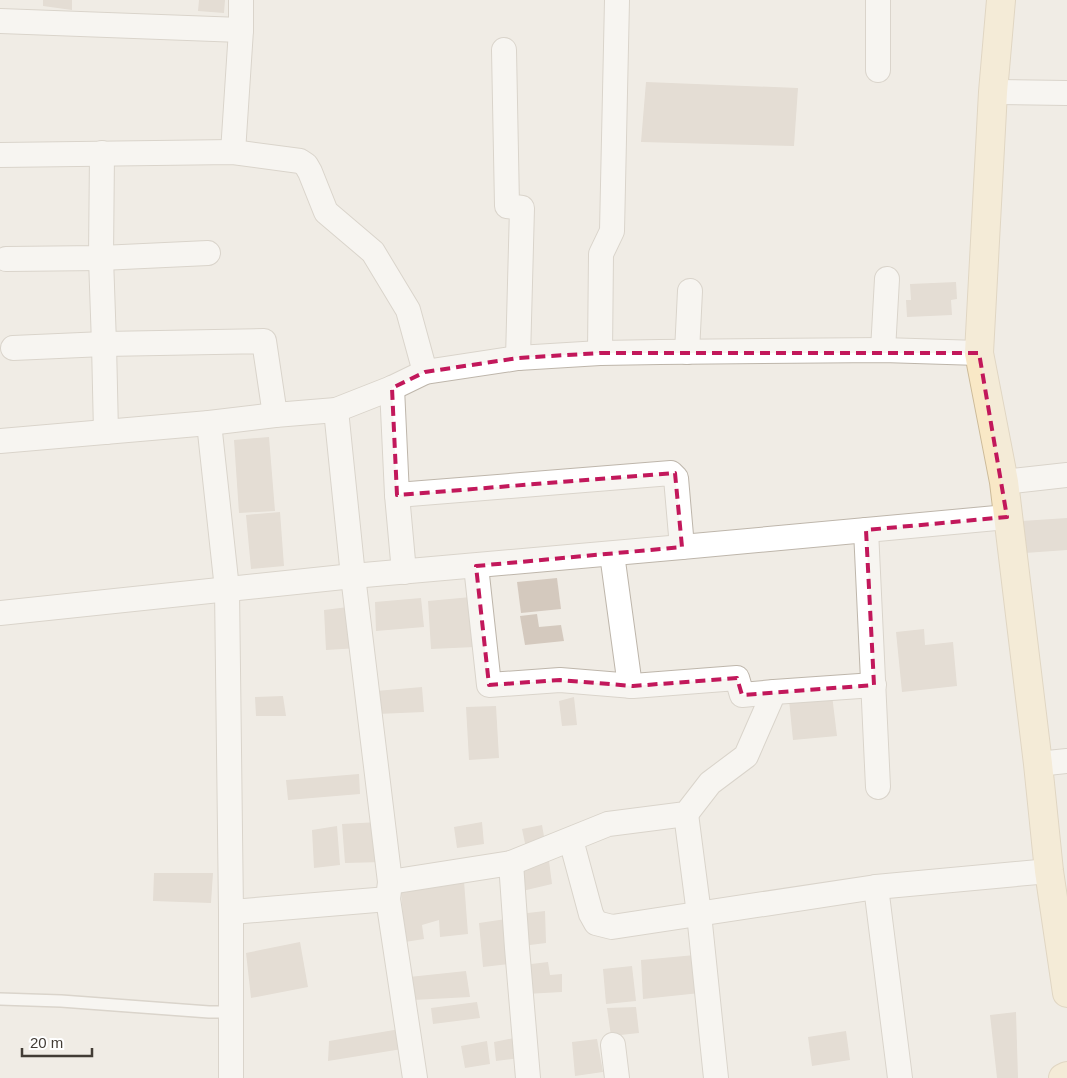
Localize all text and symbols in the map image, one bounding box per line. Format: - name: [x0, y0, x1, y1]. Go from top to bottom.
- scale bar: [22, 1026, 92, 1058]
- text: 20 m: [30, 1034, 63, 1051]

